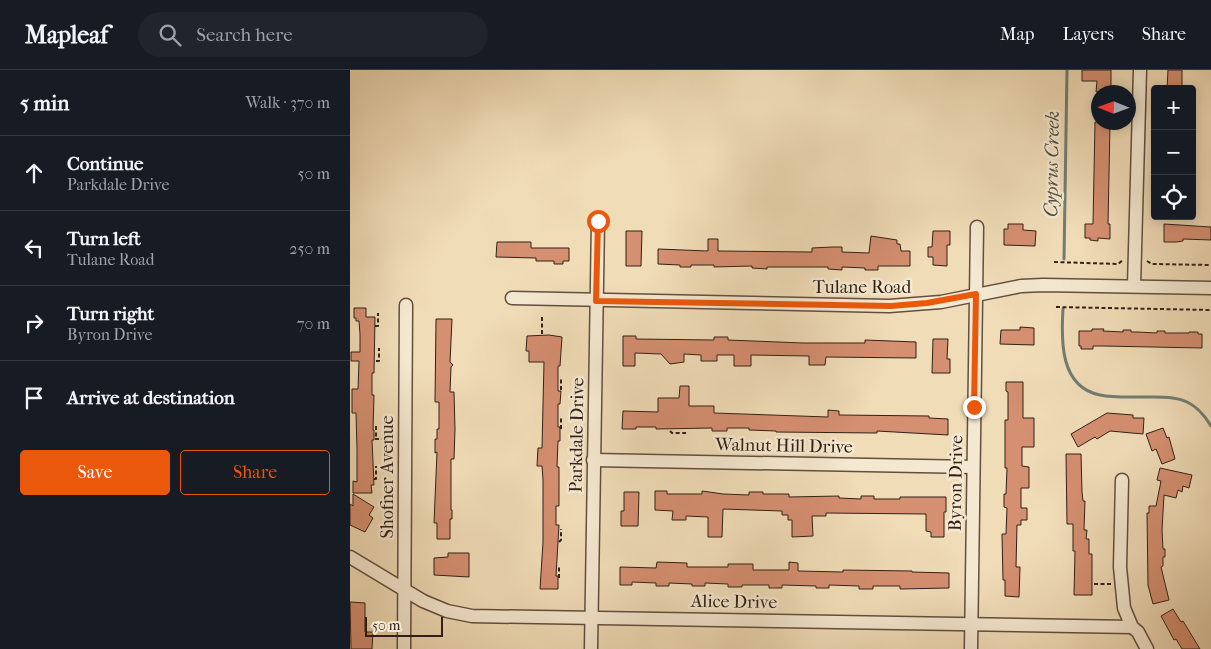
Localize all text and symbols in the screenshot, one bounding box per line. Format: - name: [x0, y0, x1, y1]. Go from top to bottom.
- search box: [138, 12, 488, 57]
- text: Mapleaf: [25, 21, 108, 49]
- icon: search: [156, 21, 184, 49]
- text: Search here: [196, 24, 293, 46]
- text: Map: [1000, 24, 1034, 45]
- text: Layers: [1062, 24, 1114, 45]
- text: Share: [1142, 24, 1186, 45]
- north arrow: [1091, 85, 1136, 130]
- map controls: [1151, 85, 1196, 220]
- button: +: [1151, 85, 1196, 130]
- text: 5 min: [20, 91, 69, 115]
- text: Walk · 370 m: [245, 93, 330, 112]
- water label: Cyprus Creek: [1040, 111, 1064, 217]
- button: −: [1151, 130, 1196, 175]
- text: Continue: [67, 153, 143, 175]
- icon: ahead: [20, 159, 48, 187]
- text: 50 m: [298, 164, 330, 183]
- text: Parkdale Drive: [67, 175, 169, 194]
- button: locate: [1151, 175, 1196, 220]
- route start: [587, 210, 610, 233]
- text: Turn left: [67, 228, 141, 250]
- icon: left: [20, 234, 48, 262]
- text: 250 m: [289, 239, 330, 258]
- text: Tulane Road: [67, 250, 154, 269]
- street label: Tulane Road: [813, 277, 911, 298]
- text: Turn right: [67, 303, 154, 325]
- icon: right: [20, 309, 48, 337]
- text: 70 m: [297, 314, 330, 333]
- text: Byron Drive: [67, 325, 152, 344]
- street label: Parkdale Drive: [565, 377, 589, 493]
- icon: arrive: [20, 384, 48, 412]
- text: Arrive at destination: [67, 387, 235, 409]
- route end: [963, 396, 986, 419]
- street label: Shofner Avenue: [377, 415, 398, 539]
- street label: Walnut Hill Drive: [714, 434, 853, 458]
- street label: Byron Drive: [945, 435, 967, 531]
- button: Save: [20, 450, 170, 495]
- button: Share: [180, 450, 330, 495]
- street label: Alice Drive: [690, 591, 778, 613]
- scale bar: [365, 614, 442, 637]
- text: 50 m: [372, 617, 400, 634]

